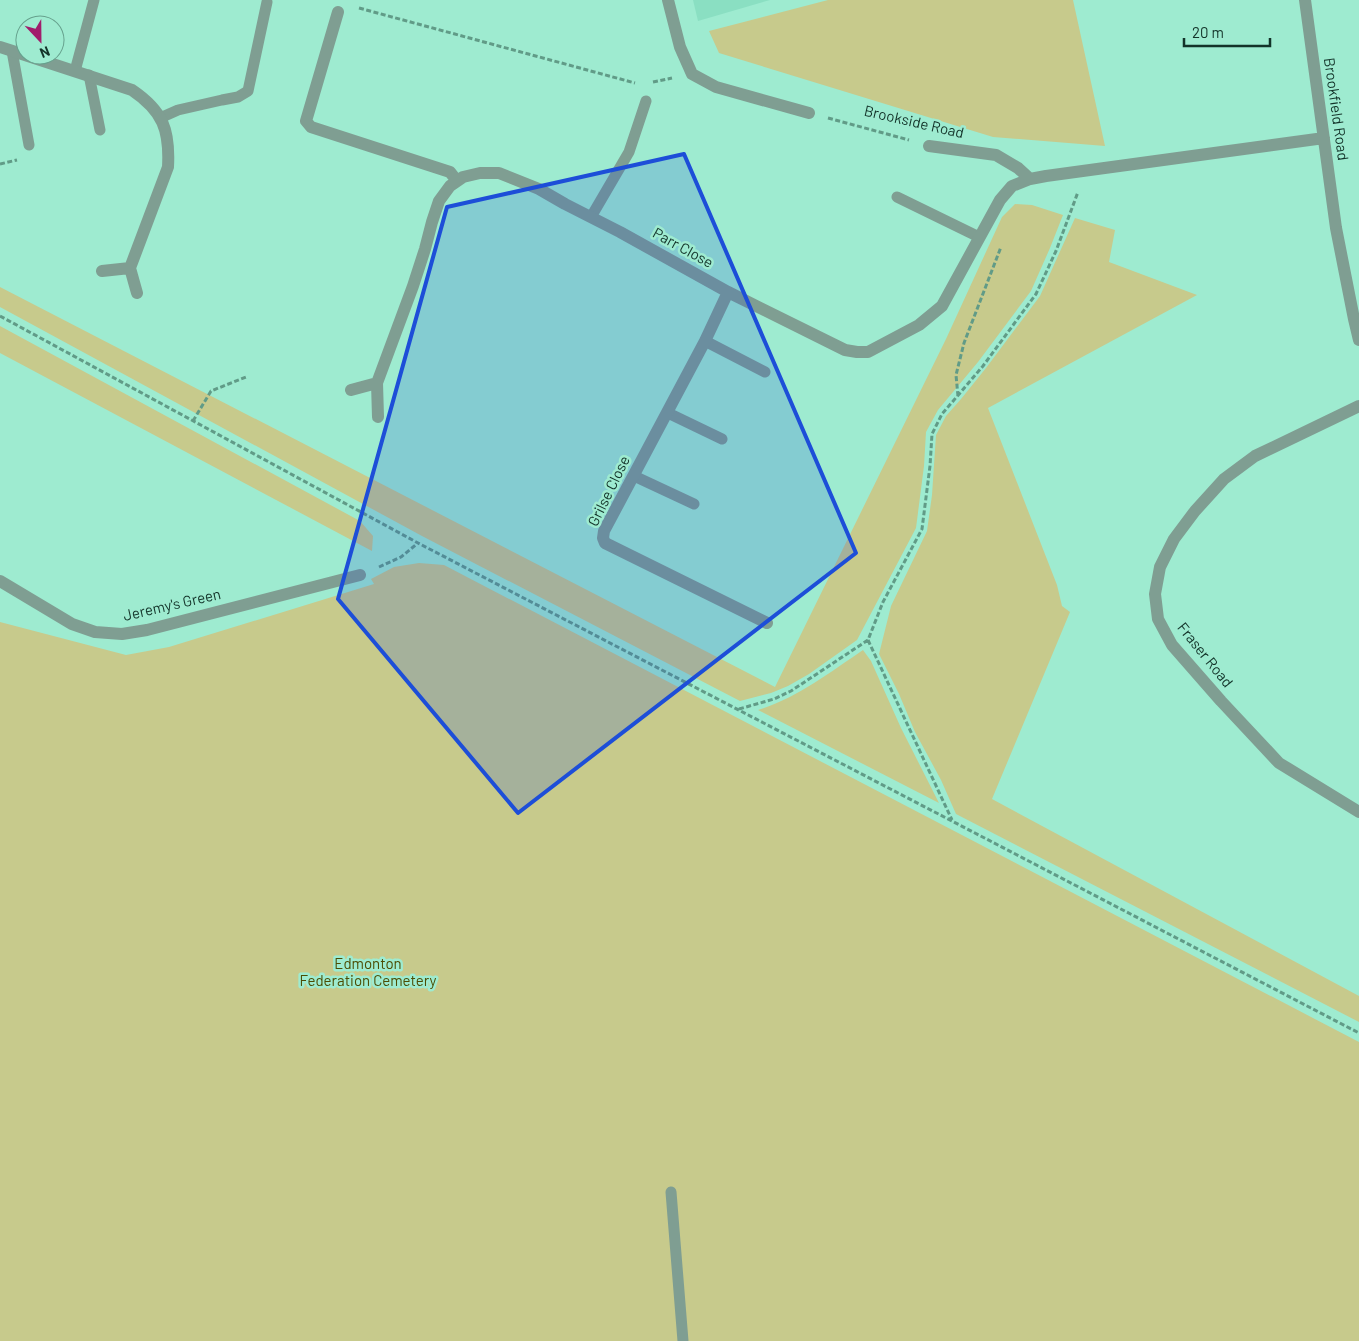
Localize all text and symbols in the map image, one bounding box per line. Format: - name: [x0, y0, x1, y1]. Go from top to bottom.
- north arrow: [15, 15, 65, 65]
- scale bar: [1184, 15, 1270, 47]
- text: 20 m: [1192, 23, 1224, 41]
- text: N: [38, 43, 53, 62]
- street label: Brookfield Road: [1321, 56, 1353, 161]
- street label: Brookside Road: [863, 101, 966, 141]
- street label: Parr Close: [650, 223, 717, 271]
- street label: Grilse Close: [583, 452, 633, 529]
- street label: Jeremy's Green: [121, 584, 222, 624]
- street label: Fraser Road: [1174, 618, 1237, 690]
- park label: Edmonton Federation Cemetery: [300, 954, 437, 989]

